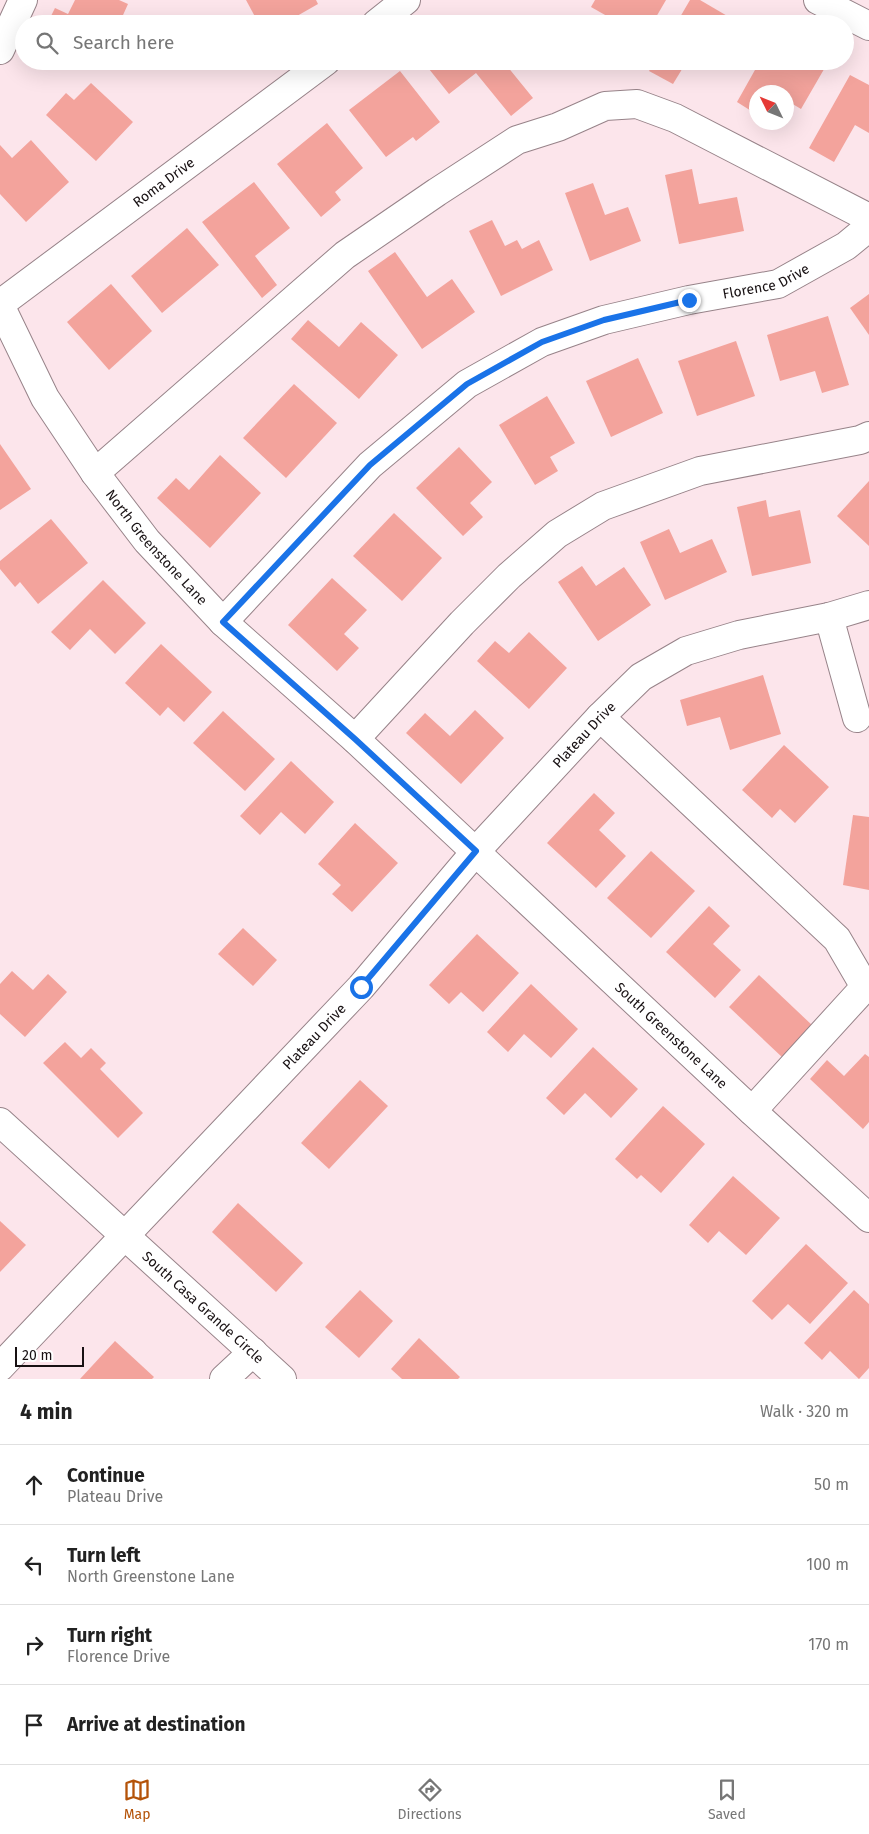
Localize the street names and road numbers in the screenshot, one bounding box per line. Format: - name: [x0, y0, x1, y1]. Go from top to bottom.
- street label: Roma Drive: [129, 154, 198, 211]
- street label: Florence Drive: [721, 260, 812, 302]
- street label: North Greenstone Lane: [102, 486, 211, 608]
- street label: Plateau Drive: [549, 698, 619, 771]
- street label: South Greenstone Lane: [612, 979, 731, 1092]
- street label: Plateau Drive: [279, 1000, 349, 1073]
- street label: South Casa Grande Circle: [139, 1248, 268, 1367]

